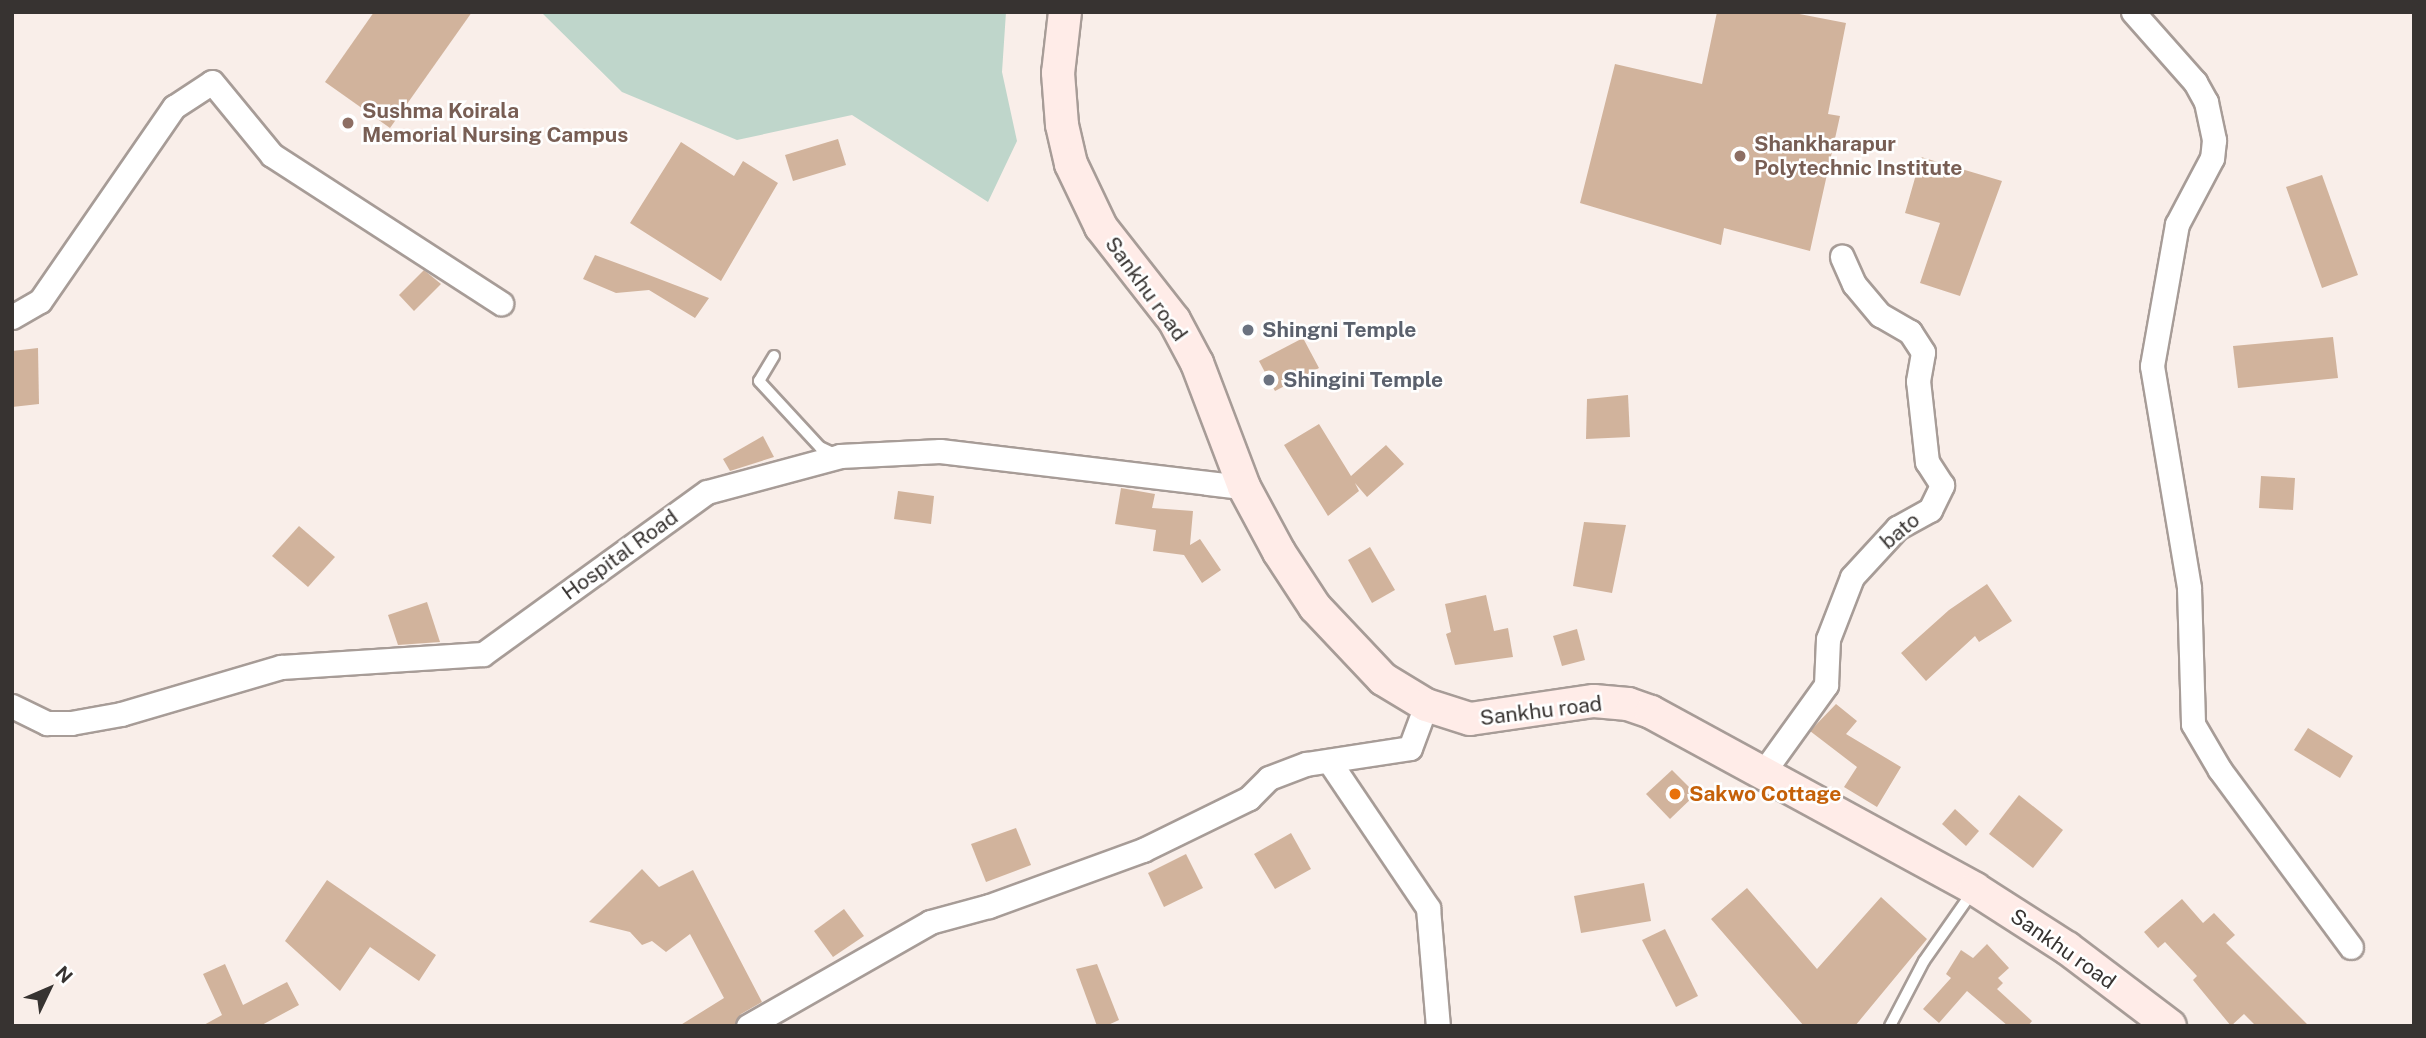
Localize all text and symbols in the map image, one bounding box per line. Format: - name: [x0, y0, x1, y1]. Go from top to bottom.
- place label: Sushma Koirala Memorial Nursing Campus: [362, 98, 628, 148]
- marker: Sushma Koirala Memorial Nursing Campus: [340, 115, 356, 131]
- place label: Shankharapur Polytechnic Institute: [1754, 131, 1962, 181]
- marker: Shankharapur Polytechnic Institute: [1732, 148, 1748, 164]
- street label: Sankhu road: [1100, 232, 1192, 346]
- place label: Shingni Temple: [1262, 317, 1416, 343]
- marker: Shingni Temple: [1240, 322, 1256, 338]
- place label: Shingini Temple: [1283, 367, 1443, 393]
- marker: Shingini Temple: [1261, 372, 1277, 388]
- street label: Hospital Road: [557, 505, 683, 605]
- street label: bato: [1875, 507, 1925, 555]
- street label: Sankhu road: [1479, 691, 1603, 731]
- place label: Sakwo Cottage: [1689, 781, 1841, 807]
- marker: Sakwo Cottage: [1667, 786, 1683, 802]
- street label: Sankhu road: [2005, 903, 2121, 995]
- north arrow: [14, 954, 84, 1024]
- text: N: [51, 961, 77, 987]

